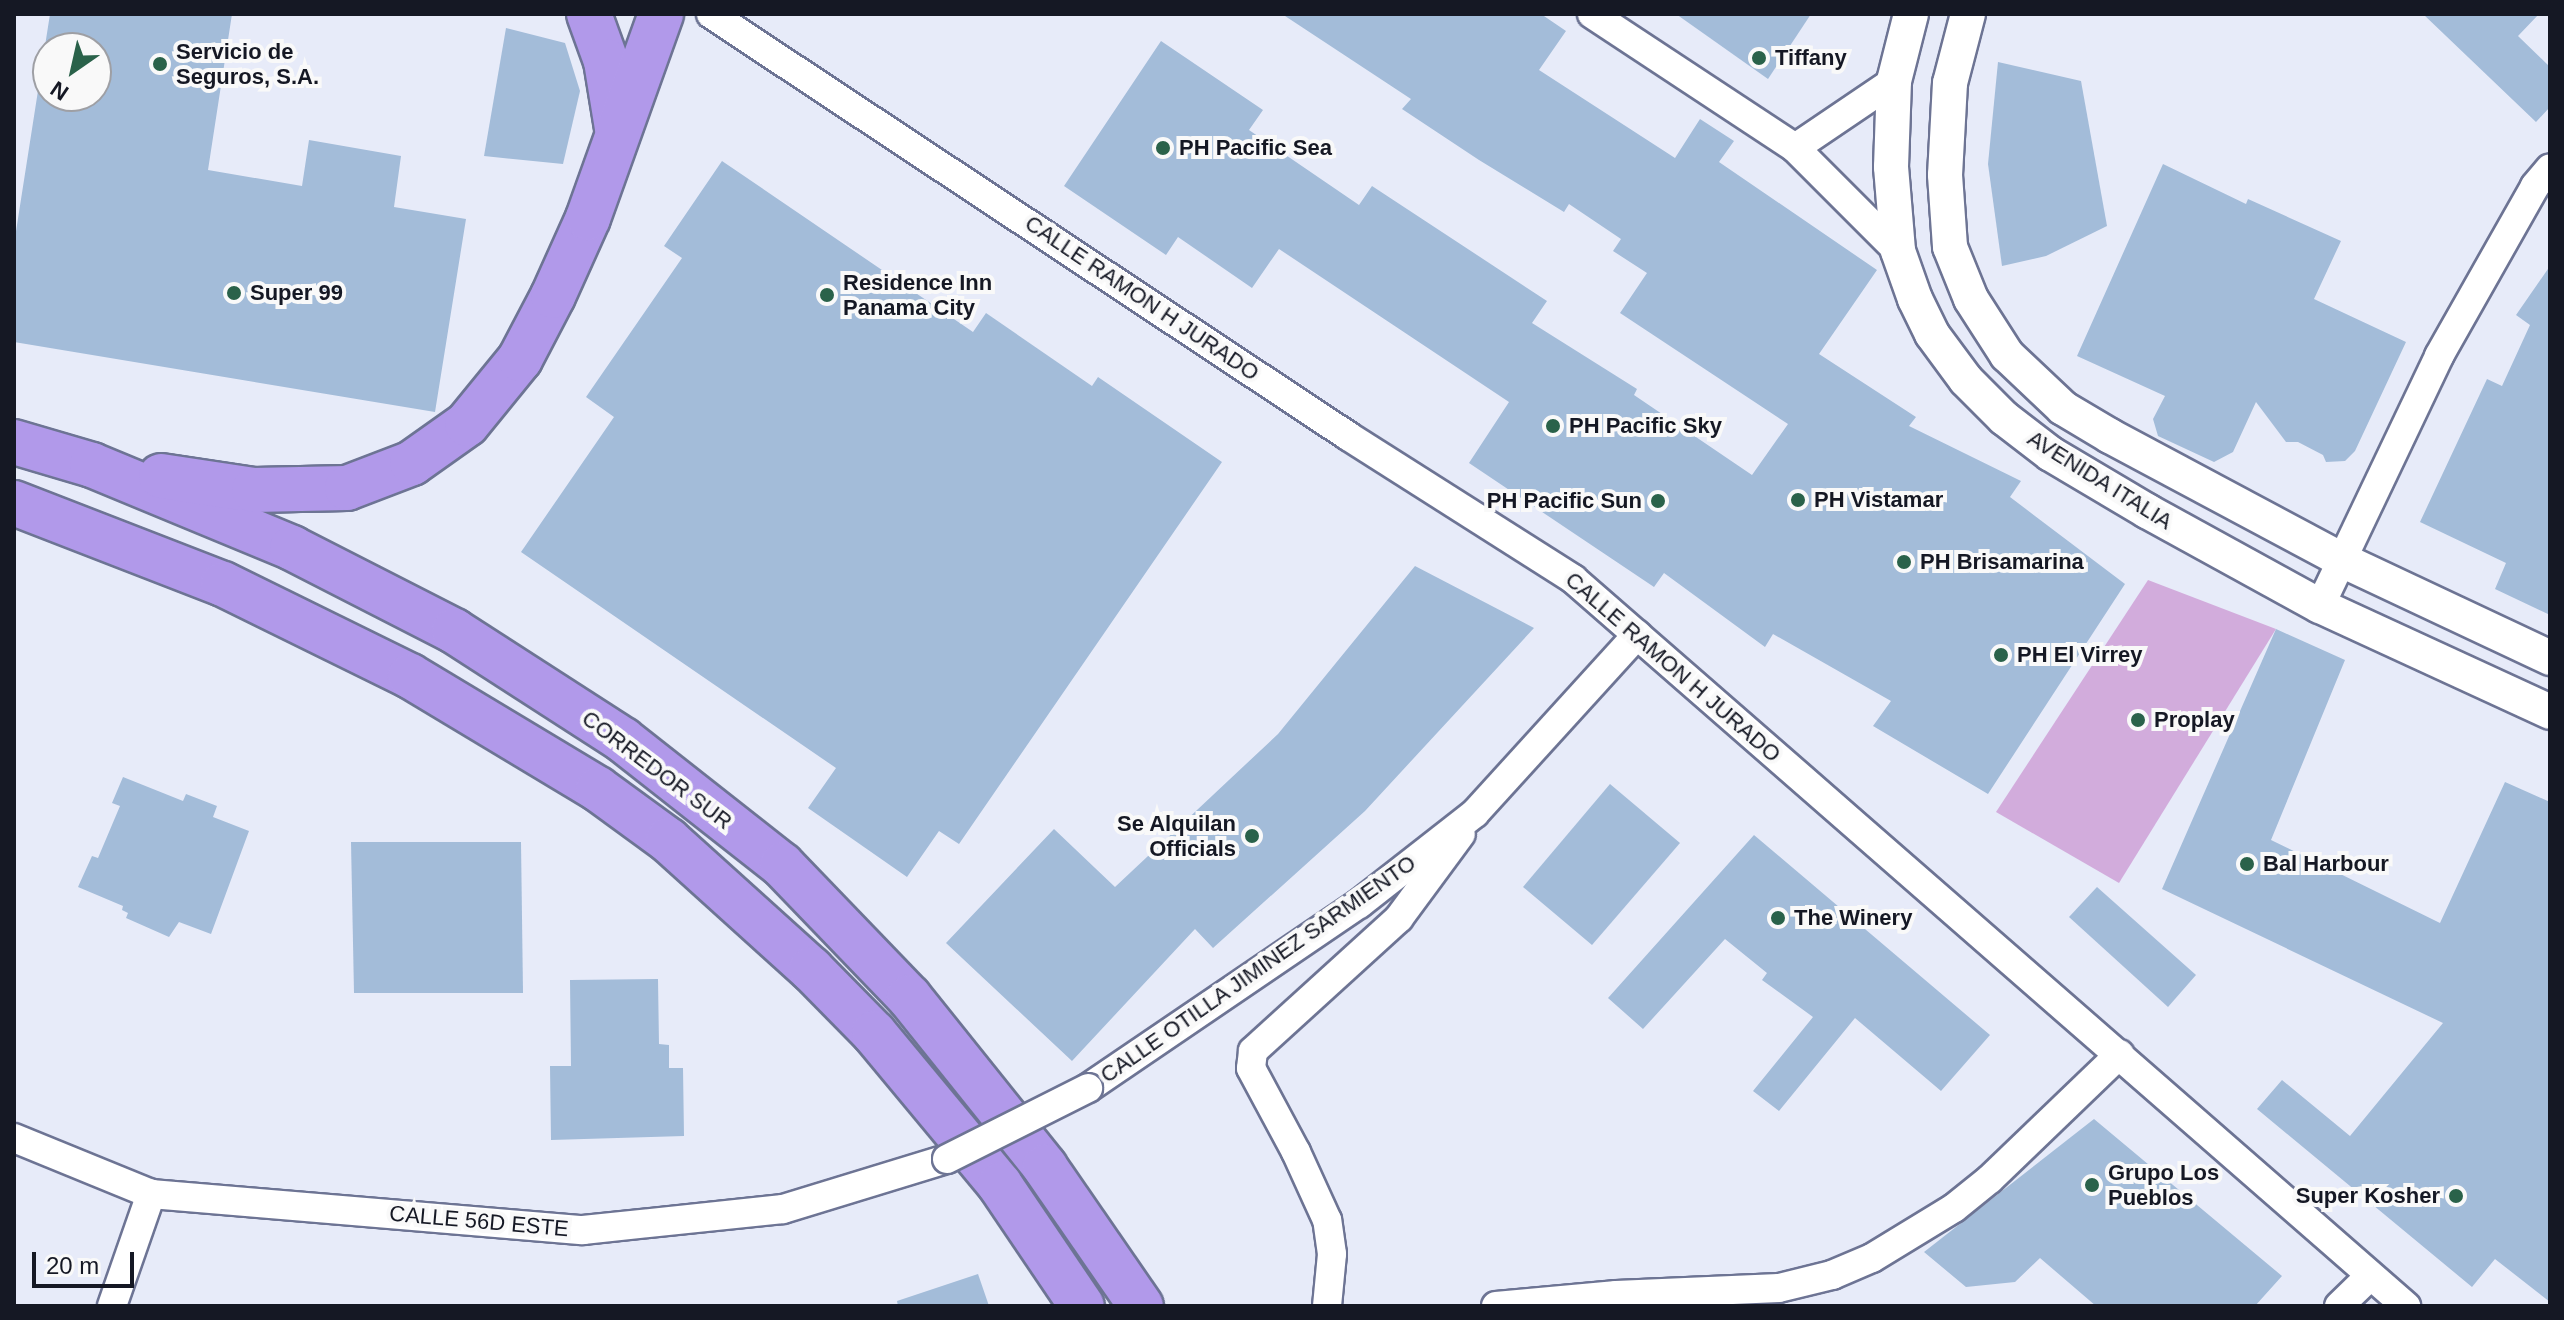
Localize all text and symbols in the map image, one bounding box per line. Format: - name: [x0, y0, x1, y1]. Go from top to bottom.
- north arrow: [32, 32, 112, 112]
- place label: Servicio de Seguros, S.A.: [176, 38, 319, 90]
- place label: Tiffany: [1775, 45, 1847, 71]
- marker: Tiffany: [1750, 49, 1768, 67]
- marker: Servicio de Seguros, S.A.: [151, 55, 169, 73]
- text: N: [46, 76, 73, 105]
- place label: PH Pacific Sea: [1179, 135, 1332, 161]
- marker: PH Pacific Sea: [1154, 139, 1172, 157]
- street label: CALLE RAMON H JURADO: [1020, 210, 1264, 386]
- place label: Residence Inn Panama City: [843, 269, 992, 320]
- place label: Super 99: [250, 280, 343, 306]
- marker: Super 99: [225, 284, 243, 302]
- marker: Residence Inn Panama City: [818, 286, 836, 304]
- place label: PH Pacific Sky: [1569, 413, 1722, 439]
- marker: PH Pacific Sky: [1544, 417, 1562, 435]
- street label: AVENIDA ITALIA: [2022, 425, 2178, 535]
- place label: PH Vistamar: [1814, 487, 1943, 513]
- place label: PH Pacific Sun: [1487, 488, 1642, 514]
- marker: PH Vistamar: [1789, 491, 1807, 509]
- marker: PH Pacific Sun: [1649, 492, 1667, 510]
- place label: PH Brisamarina: [1920, 549, 2084, 575]
- marker: PH Brisamarina: [1895, 553, 1913, 571]
- street label: CALLE RAMON H JURADO: [1560, 566, 1786, 768]
- place label: PH El Virrey: [2017, 642, 2143, 668]
- marker: PH El Virrey: [1992, 646, 2010, 664]
- street label: CORREDOR SUR: [577, 705, 737, 835]
- place label: Proplay: [2154, 707, 2235, 733]
- marker: Proplay: [2129, 711, 2147, 729]
- place label: Se Alquilan Officials: [1116, 810, 1236, 862]
- marker: Se Alquilan Officials: [1243, 827, 1261, 845]
- street label: CALLE OTILLA JIMINEZ SARMIENTO: [1095, 849, 1421, 1089]
- place label: Bal Harbour: [2263, 851, 2389, 877]
- marker: Bal Harbour: [2238, 855, 2256, 873]
- place label: The Winery: [1794, 905, 1912, 931]
- marker: The Winery: [1769, 909, 1787, 927]
- place label: Grupo Los Pueblos: [2108, 1159, 2219, 1210]
- marker: Grupo Los Pueblos: [2083, 1176, 2101, 1194]
- place label: Super Kosher: [2296, 1183, 2440, 1209]
- marker: Super Kosher: [2447, 1187, 2465, 1205]
- street label: CALLE 56D ESTE: [388, 1200, 570, 1242]
- scale bar: [36, 1236, 138, 1286]
- text: 20 m: [46, 1252, 99, 1279]

